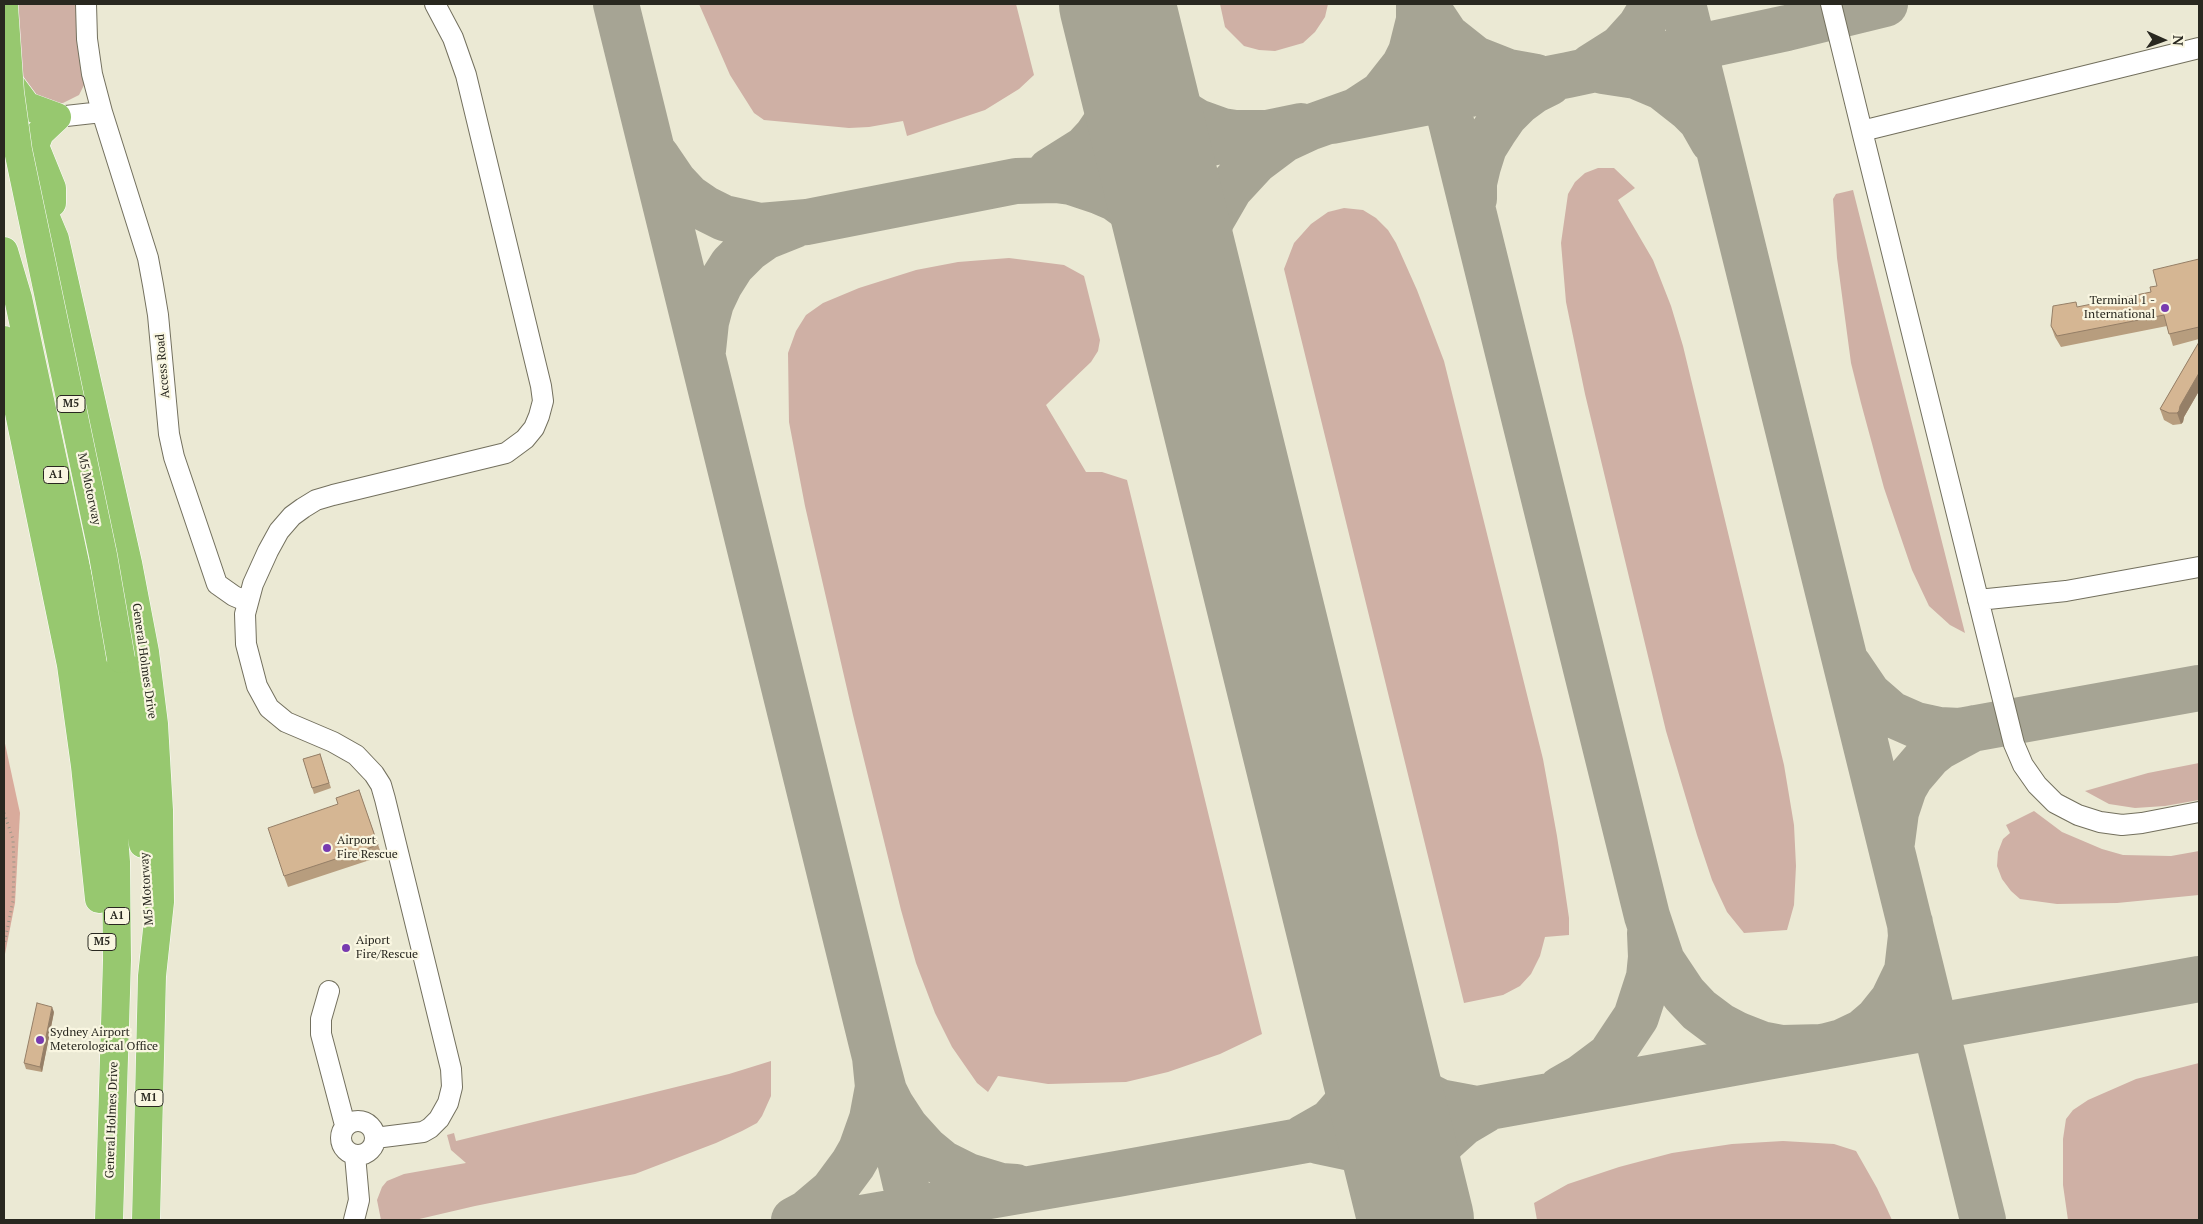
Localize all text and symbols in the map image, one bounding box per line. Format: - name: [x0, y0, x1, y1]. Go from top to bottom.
- north arrow: [2138, 15, 2188, 65]
- text: N: [2169, 35, 2188, 46]
- place label: Terminal 1 - International: [2084, 294, 2155, 322]
- marker: Terminal 1 - International: [2159, 302, 2171, 314]
- street label: Access Road: [153, 333, 173, 399]
- road number: M5: [57, 396, 85, 412]
- street label: M5 Motorway: [74, 452, 104, 526]
- road number: A1: [44, 466, 68, 484]
- street label: General Holmes Drive: [129, 602, 159, 720]
- place label: Airport Fire Rescue: [337, 834, 398, 862]
- marker: Airport Fire Rescue: [321, 842, 333, 854]
- street label: M5 Motorway: [137, 852, 157, 926]
- road number: A1: [104, 908, 130, 924]
- road number: M5: [88, 934, 116, 950]
- place label: Aiport Fire/Rescue: [356, 934, 418, 962]
- marker: Aiport Fire/Rescue: [340, 942, 352, 954]
- place label: Sydney Airport Meterological Office: [50, 1026, 158, 1054]
- marker: Sydney Airport Meterological Office: [34, 1034, 46, 1046]
- street label: General Holmes Drive: [103, 1061, 121, 1179]
- road number: M1: [135, 1090, 163, 1106]

